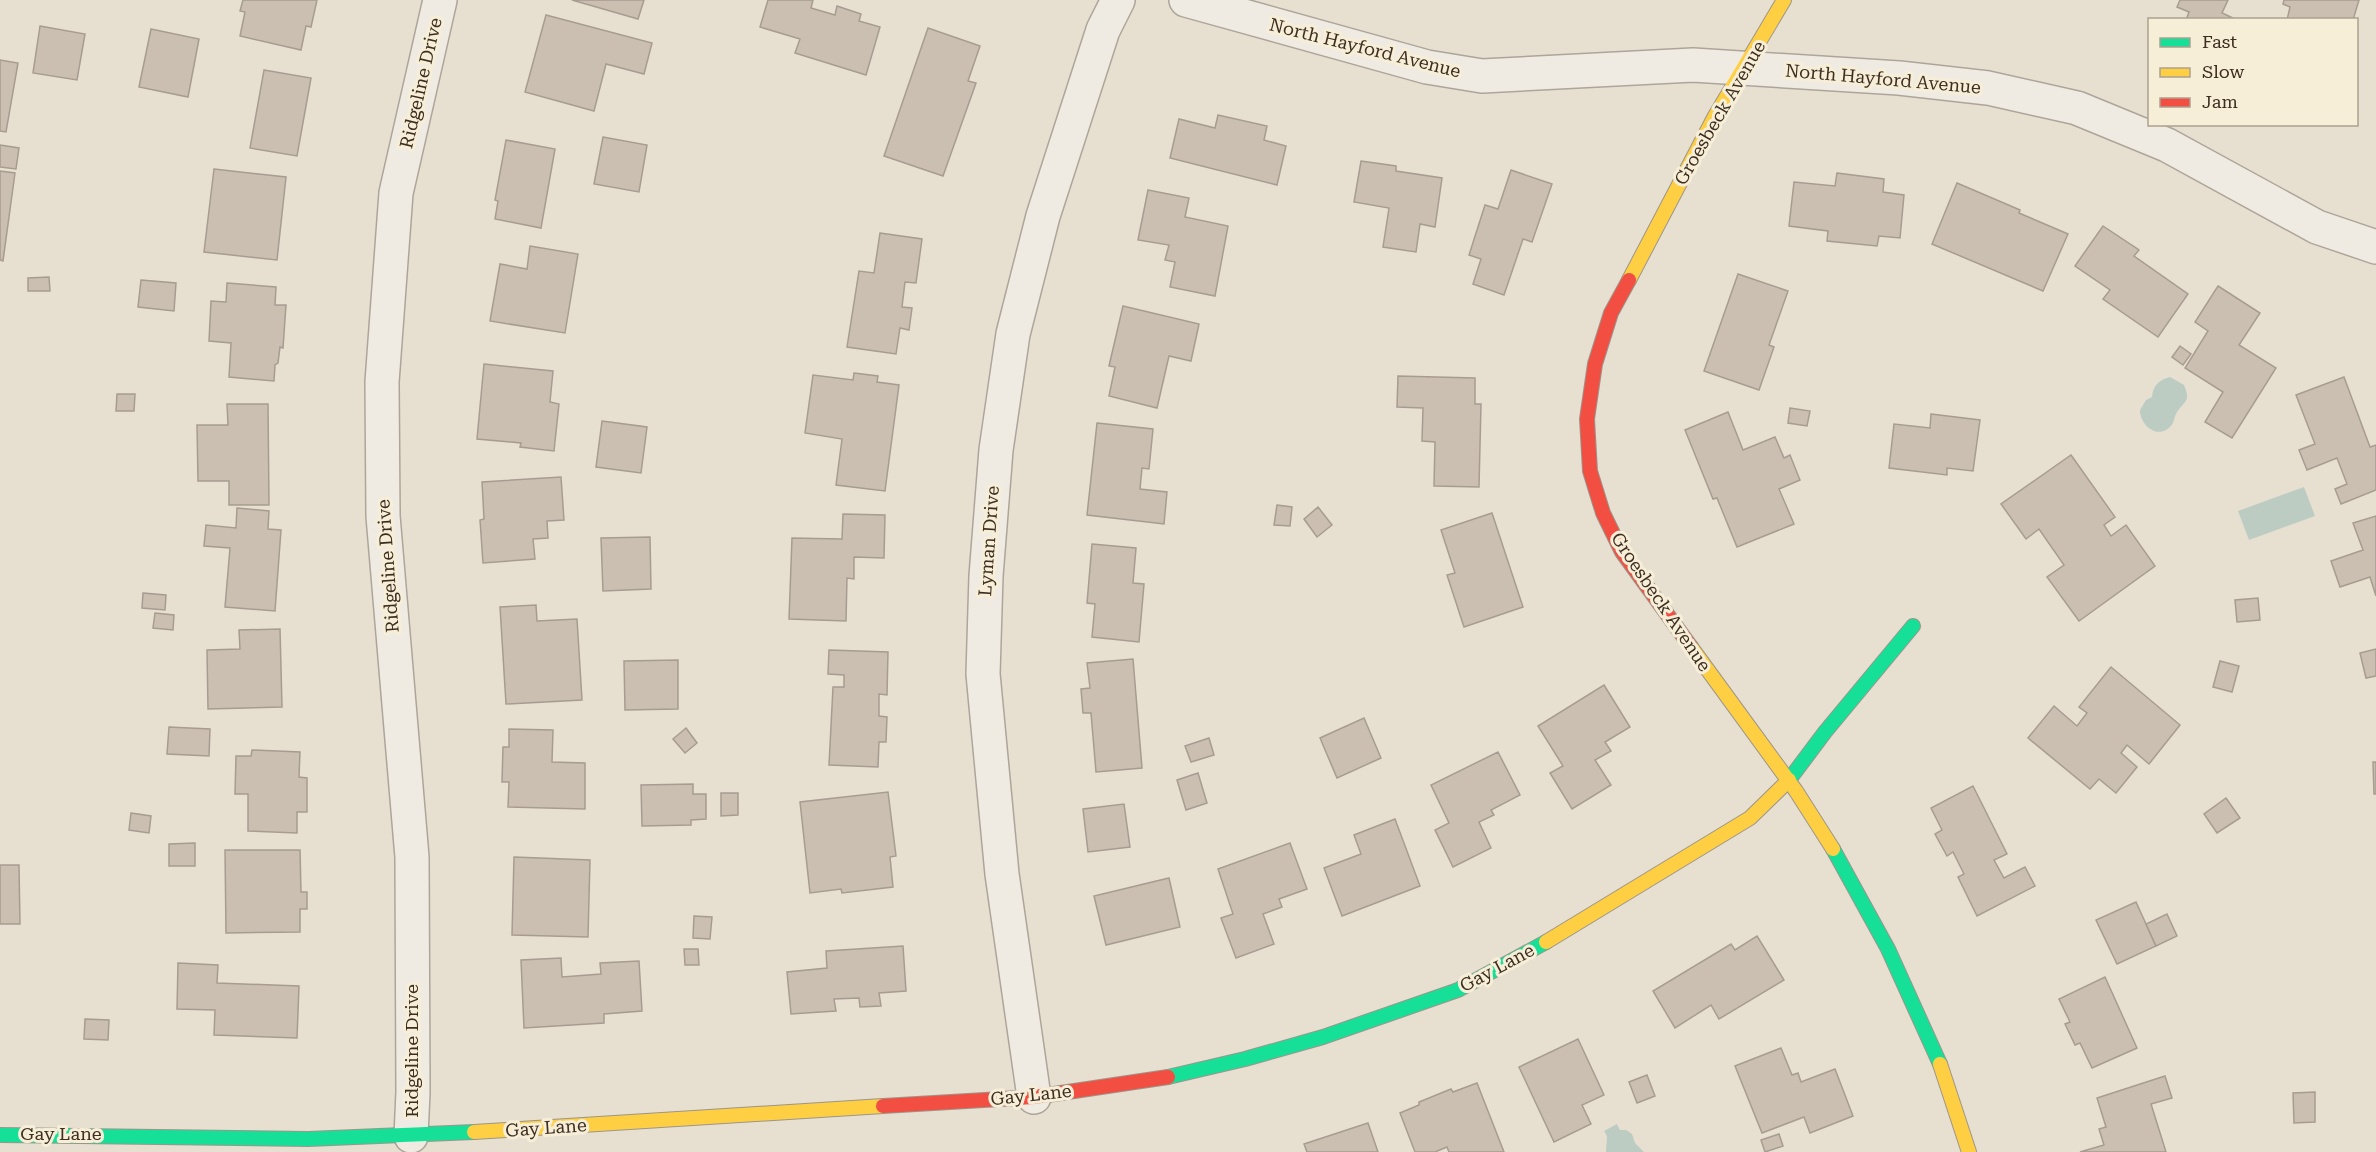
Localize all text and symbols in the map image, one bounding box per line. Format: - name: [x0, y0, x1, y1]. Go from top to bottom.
- street label: North Hayford Avenue: [1267, 14, 1463, 81]
- street label: Ridgeline Drive: [395, 15, 446, 150]
- legend: [2148, 18, 2358, 126]
- text: Fast: [2202, 31, 2237, 52]
- street label: Groesbeck Avenue: [1670, 37, 1769, 189]
- street label: North Hayford Avenue: [1784, 59, 1982, 98]
- text: Slow: [2202, 61, 2244, 82]
- text: Jam: [2202, 91, 2238, 112]
- street label: Lyman Drive: [974, 485, 1003, 597]
- street label: Ridgeline Drive: [372, 499, 403, 633]
- street label: Groesbeck Avenue: [1607, 528, 1716, 675]
- street label: Gay Lane: [1456, 939, 1538, 996]
- street label: Ridgeline Drive: [401, 984, 422, 1118]
- street label: Gay Lane: [989, 1080, 1073, 1109]
- street label: Gay Lane: [505, 1114, 587, 1141]
- street label: Gay Lane: [20, 1123, 102, 1144]

